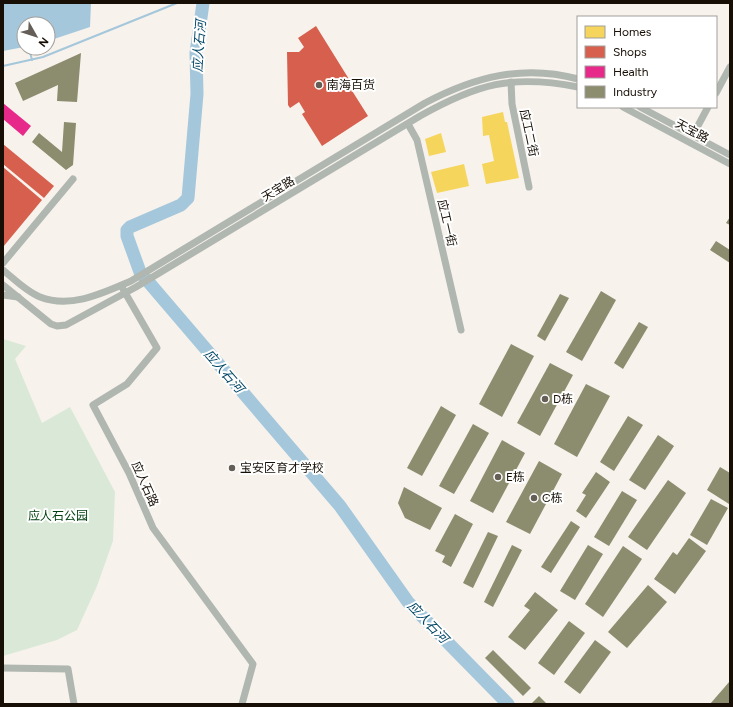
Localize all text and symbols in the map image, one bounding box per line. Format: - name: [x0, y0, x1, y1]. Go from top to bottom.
- north arrow: [16, 16, 56, 56]
- legend: [577, 16, 717, 108]
- water label: 应人石河: [190, 17, 209, 72]
- text: Homes: [613, 25, 652, 39]
- text: N: [36, 35, 51, 49]
- text: Shops: [613, 45, 647, 59]
- text: Health: [613, 65, 649, 79]
- place label: 南海百货: [327, 78, 375, 92]
- marker: 南海百货: [314, 80, 324, 90]
- text: Industry: [613, 85, 658, 99]
- street label: 应工二街: [517, 108, 541, 158]
- street label: 天宝路: [673, 116, 711, 146]
- street label: 天宝路: [259, 174, 297, 204]
- street label: 应工一街: [435, 198, 459, 248]
- water label: 应人石河: [201, 346, 249, 398]
- place label: D栋: [553, 392, 573, 406]
- marker: D栋: [540, 394, 550, 404]
- street label: 应人石路: [129, 459, 161, 509]
- place label: 宝安区育才学校: [240, 461, 324, 475]
- marker: 宝安区育才学校: [227, 463, 237, 473]
- place label: E栋: [506, 470, 525, 484]
- marker: E栋: [493, 472, 503, 482]
- place label: C栋: [542, 491, 563, 505]
- marker: C栋: [529, 493, 539, 503]
- park label: 应人石公园: [28, 509, 88, 523]
- water label: 应人石河: [405, 598, 454, 648]

